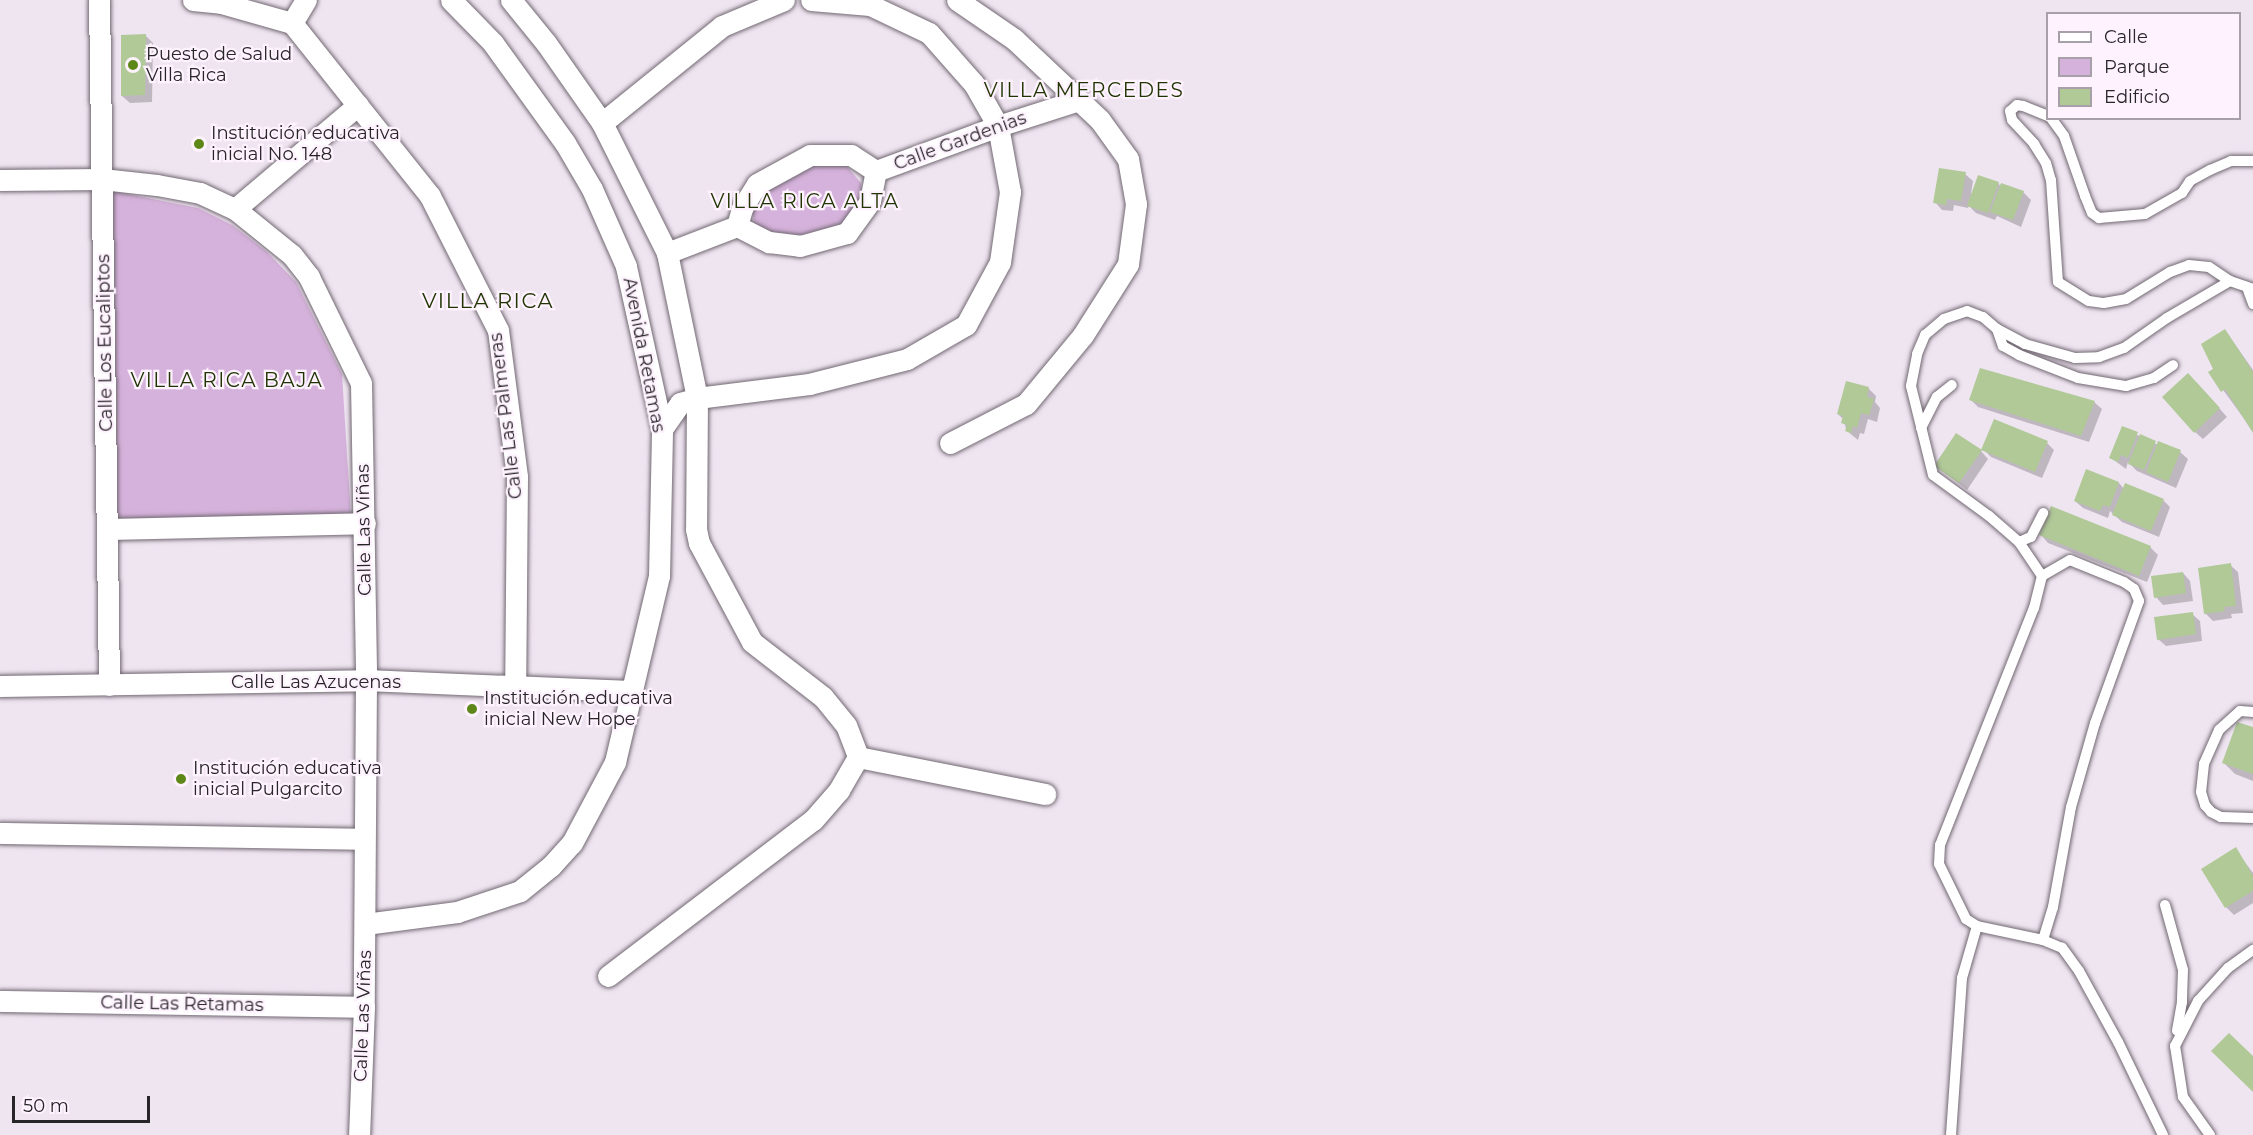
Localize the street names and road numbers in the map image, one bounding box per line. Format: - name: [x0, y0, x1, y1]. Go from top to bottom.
- street label: Calle Gardenias: [891, 107, 1029, 175]
- street label: Calle Los Eucaliptos: [93, 254, 117, 432]
- street label: Avenida Retamas: [618, 276, 670, 434]
- street label: Calle Las Palmeras: [485, 332, 527, 500]
- street label: Calle Las Viñas: [352, 464, 376, 596]
- street label: Calle Las Azucenas: [231, 671, 401, 693]
- street label: Calle Las Viñas: [350, 950, 376, 1082]
- street label: Calle Las Retamas: [100, 992, 264, 1016]

